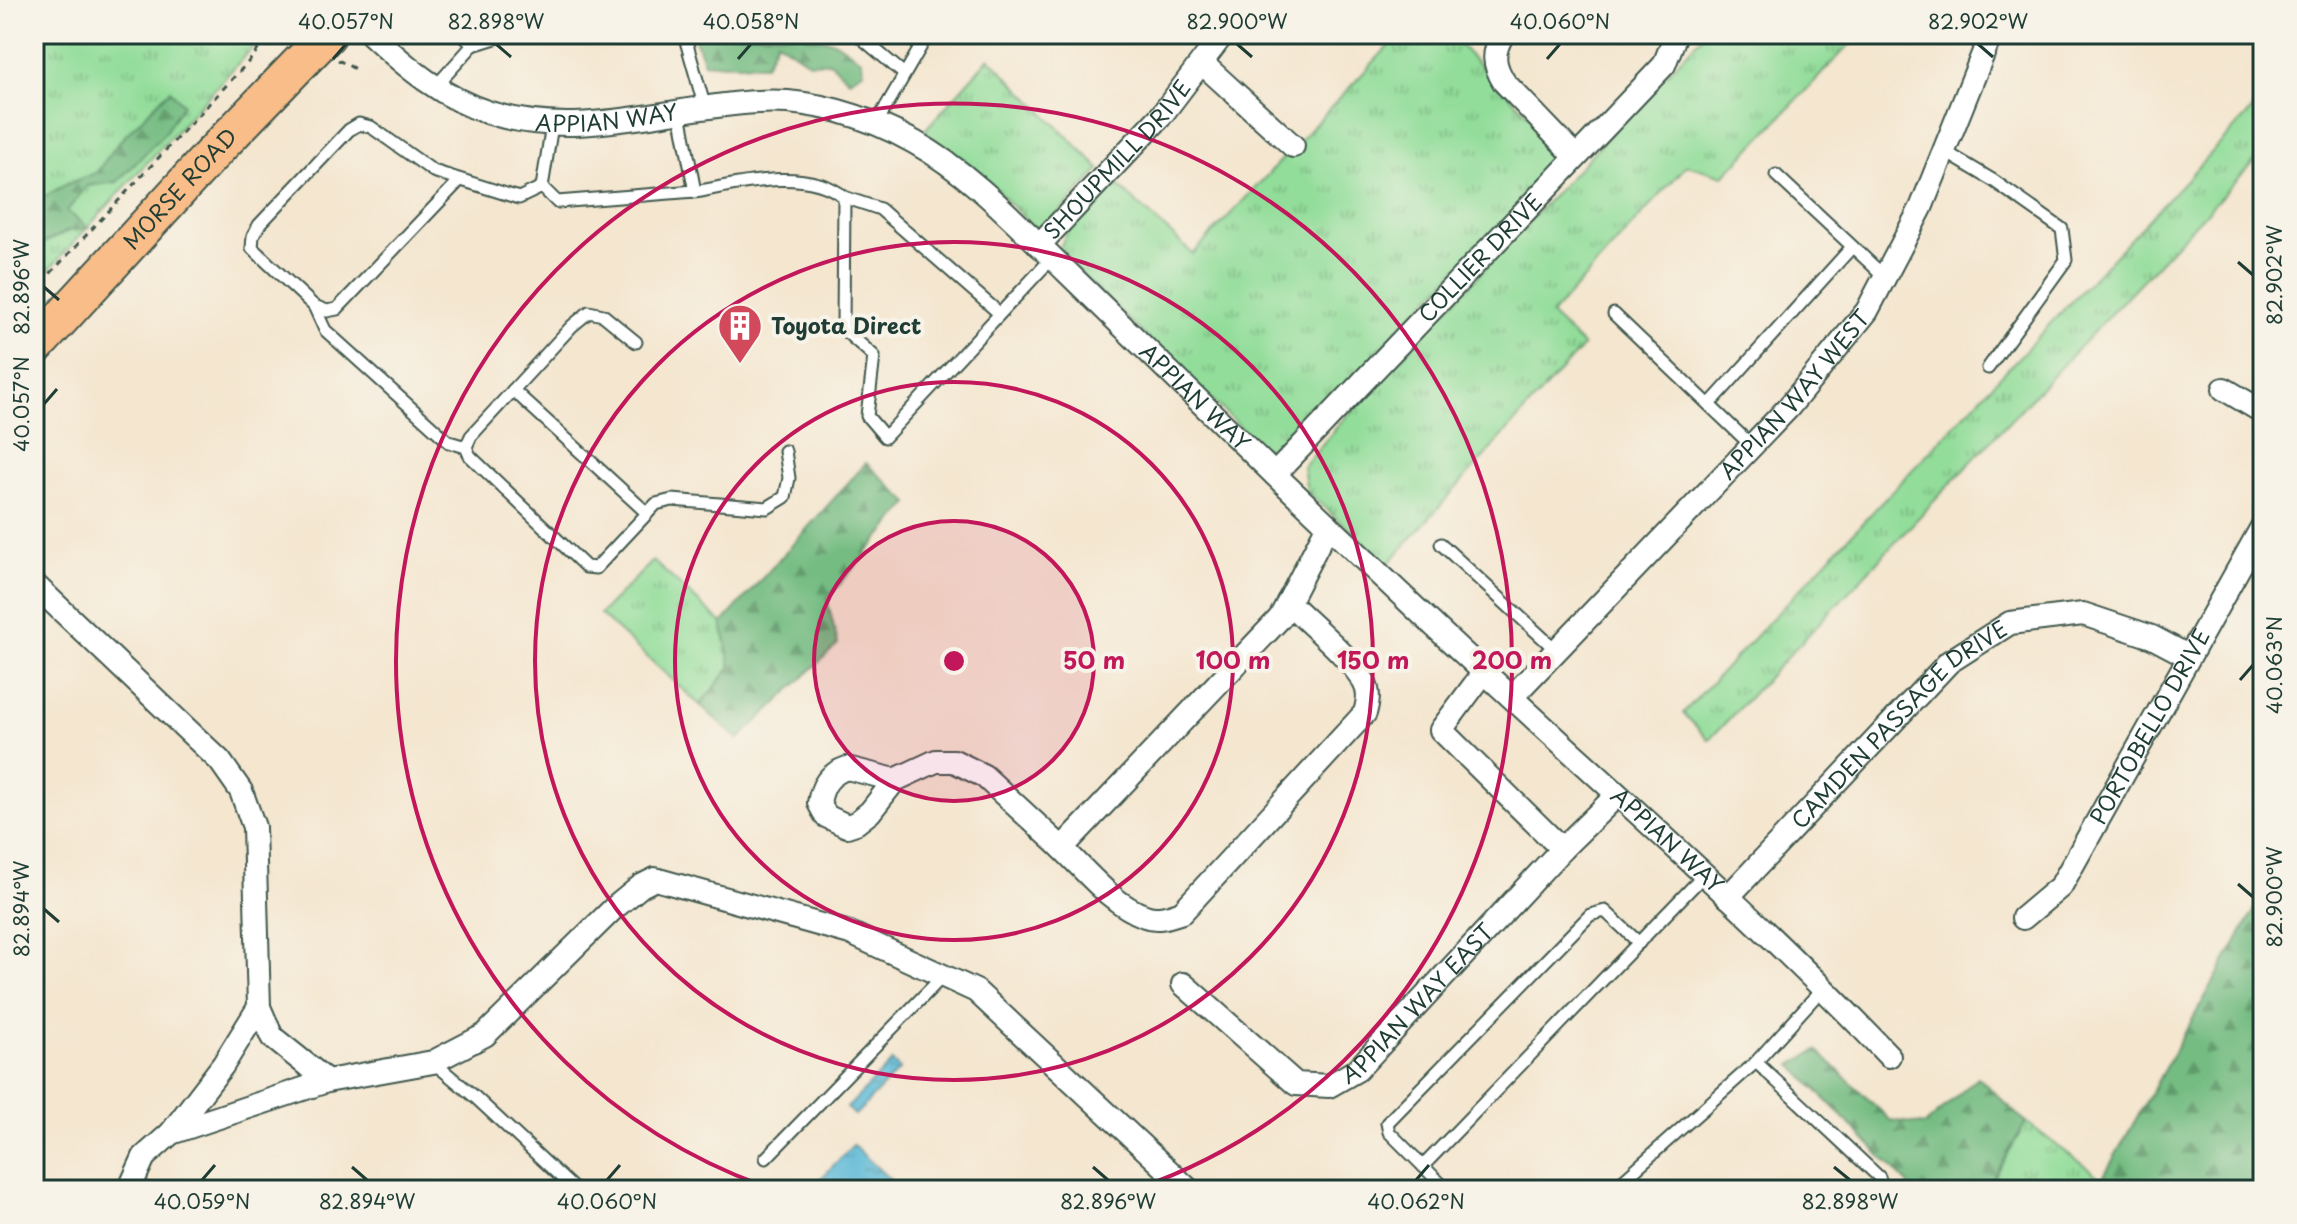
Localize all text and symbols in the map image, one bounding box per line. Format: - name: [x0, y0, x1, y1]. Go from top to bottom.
- text: 40.057°N: [298, 6, 394, 36]
- text: 82.898°W: [448, 6, 545, 36]
- text: 40.058°N: [703, 6, 799, 36]
- text: 82.900°W: [1186, 6, 1288, 36]
- text: 40.060°N: [1510, 6, 1610, 36]
- text: 82.902°W: [1928, 6, 2028, 36]
- street label: SHOUPMILL DRIVE: [1035, 72, 1198, 246]
- street label: APPIAN WAY: [534, 94, 680, 139]
- street label: MORSE ROAD: [114, 120, 244, 256]
- street label: COLLIER DRIVE: [1410, 185, 1549, 329]
- text: 82.902°W: [2259, 225, 2289, 325]
- text: 82.896°W: [6, 239, 36, 335]
- building icon: Toyota Direct: [716, 302, 764, 365]
- street label: APPIAN WAY WEST: [1710, 302, 1877, 486]
- place label: Toyota Direct: [771, 308, 921, 341]
- street label: APPIAN WAY: [1133, 334, 1259, 458]
- text: 40.057°N: [6, 356, 36, 452]
- street label: CAMDEN PASSAGE DRIVE: [1783, 611, 2013, 835]
- text: 40.063°N: [2259, 616, 2289, 714]
- street label: PORTOBELLO DRIVE: [2081, 622, 2217, 830]
- text: 50 m: [1063, 641, 1125, 677]
- text: 100 m: [1196, 641, 1270, 677]
- text: 150 m: [1337, 641, 1409, 677]
- text: 200 m: [1472, 641, 1552, 677]
- centre of rings: [940, 647, 968, 675]
- street label: APPIAN WAY: [1605, 779, 1732, 900]
- text: 82.900°W: [2259, 846, 2289, 948]
- text: 82.894°W: [6, 860, 36, 957]
- street label: APPIAN WAY EAST: [1335, 915, 1500, 1091]
- text: 40.059°N: [154, 1186, 250, 1216]
- text: 82.894°W: [319, 1186, 416, 1216]
- text: 40.060°N: [557, 1186, 657, 1216]
- text: 82.896°W: [1060, 1186, 1156, 1216]
- text: 40.062°N: [1367, 1186, 1465, 1216]
- text: 82.898°W: [1802, 1186, 1899, 1216]

